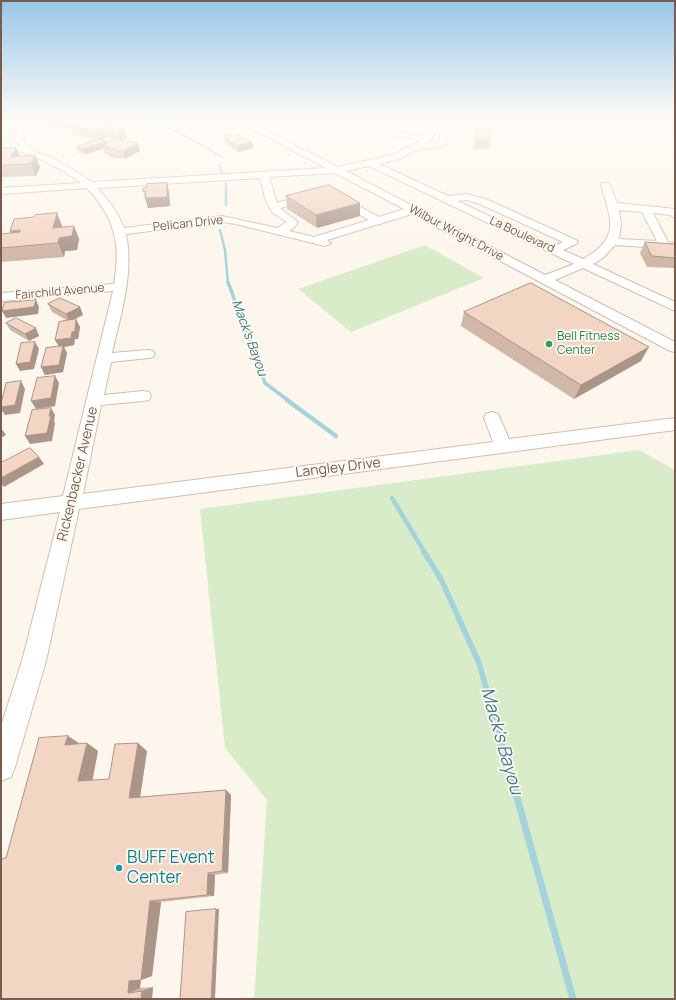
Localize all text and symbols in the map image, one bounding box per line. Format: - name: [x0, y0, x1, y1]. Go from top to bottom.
- street label: Wilbur Wright Drive: [406, 202, 506, 264]
- street label: Pelican Drive: [152, 213, 224, 235]
- street label: La Boulevard: [487, 214, 557, 256]
- street label: Fairchild Avenue: [15, 281, 105, 303]
- water label: Mack's Bayou: [228, 298, 270, 378]
- place label: Bell Fitness Center: [557, 330, 620, 358]
- marker: Bell Fitness Center: [544, 339, 554, 349]
- street label: Rickenbacker Avenue: [54, 405, 102, 543]
- street label: Langley Drive: [294, 454, 382, 482]
- water label: Mack's Bayou: [475, 685, 527, 797]
- place label: BUFF Event Center: [127, 848, 214, 888]
- marker: BUFF Event Center: [114, 863, 124, 873]

